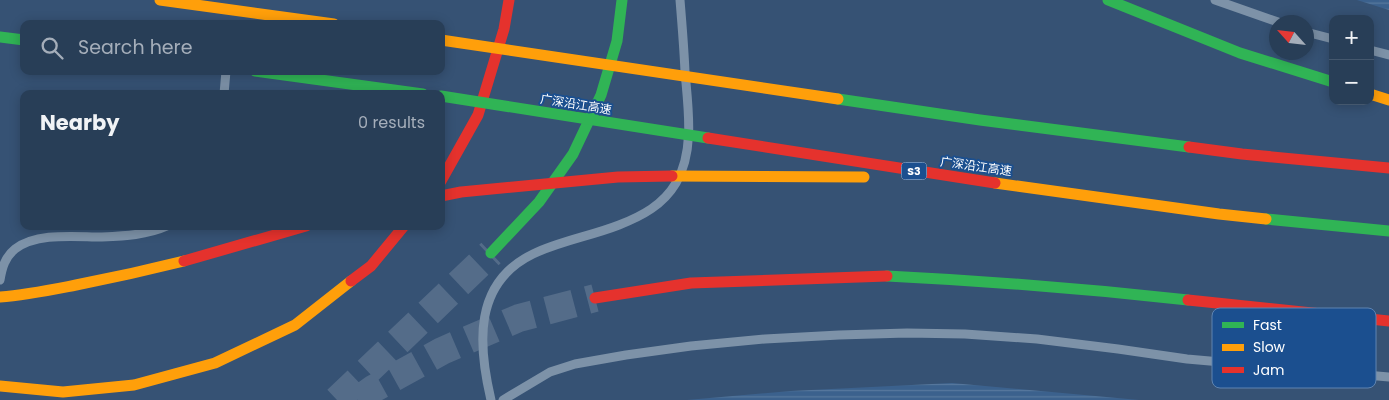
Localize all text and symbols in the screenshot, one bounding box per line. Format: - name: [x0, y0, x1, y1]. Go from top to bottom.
- north arrow: [1269, 15, 1314, 60]
- map controls: [1329, 15, 1374, 105]
- button: +: [1329, 15, 1374, 60]
- search box: [20, 20, 445, 75]
- icon: search: [38, 34, 66, 62]
- text: Search here: [78, 34, 192, 61]
- button: −: [1329, 60, 1374, 105]
- street label: 广深沿江高速: [539, 90, 613, 118]
- text: Nearby: [40, 108, 120, 137]
- text: 0 results: [358, 111, 425, 134]
- street label: 广深沿江高速: [939, 153, 1013, 179]
- road number: S3: [902, 162, 926, 180]
- legend: [1212, 308, 1376, 388]
- text: Fast: [1253, 315, 1282, 335]
- text: Slow: [1253, 337, 1286, 357]
- text: Jam: [1253, 360, 1284, 380]

